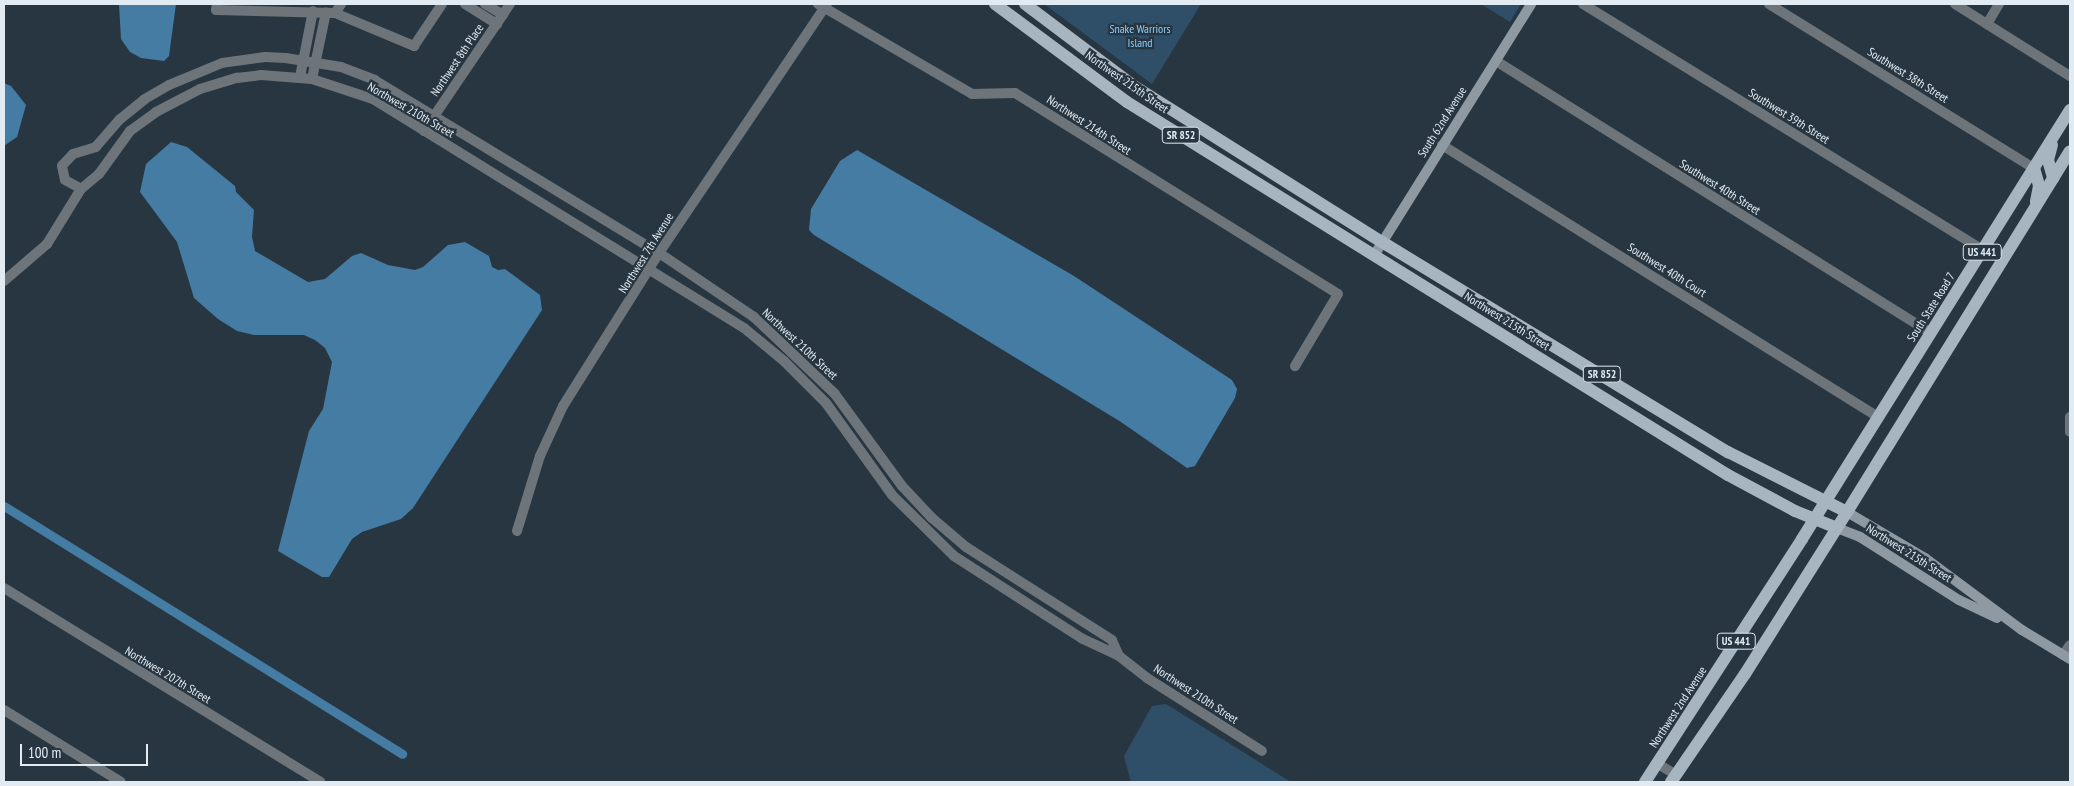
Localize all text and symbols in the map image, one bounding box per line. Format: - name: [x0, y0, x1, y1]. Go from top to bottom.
- street label: Northwest 8th Place: [427, 21, 487, 99]
- park label: Snake Warriors Island: [1109, 22, 1171, 50]
- street label: Southwest 38th Street: [1865, 44, 1951, 106]
- street label: Northwest 215th Street: [1083, 48, 1171, 116]
- street label: Northwest 210th Street: [365, 79, 457, 141]
- street label: South 62nd Avenue: [1414, 84, 1470, 160]
- street label: Southwest 39th Street: [1746, 85, 1832, 147]
- street label: Northwest 214th Street: [1044, 92, 1134, 158]
- road number: SR 852: [1161, 126, 1201, 144]
- street label: Southwest 40th Street: [1677, 156, 1763, 218]
- street label: Northwest 7th Avenue: [615, 210, 677, 296]
- street label: Southwest 40th Court: [1625, 240, 1709, 300]
- road number: US 441: [1962, 243, 2002, 260]
- street label: South State Road 7: [1904, 270, 1958, 344]
- street label: Northwest 215th Street: [1462, 289, 1552, 353]
- street label: Northwest 210th Street: [759, 305, 841, 383]
- road number: SR 852: [1582, 366, 1622, 382]
- street label: Northwest 215th Street: [1864, 521, 1954, 585]
- road number: US 441: [1716, 632, 1756, 649]
- street label: Northwest 207th Street: [122, 644, 214, 706]
- street label: Northwest 210th Street: [1151, 661, 1241, 727]
- street label: Northwest 2nd Avenue: [1646, 664, 1710, 750]
- scale bar: [22, 734, 150, 766]
- text: 100 m: [28, 743, 61, 762]

